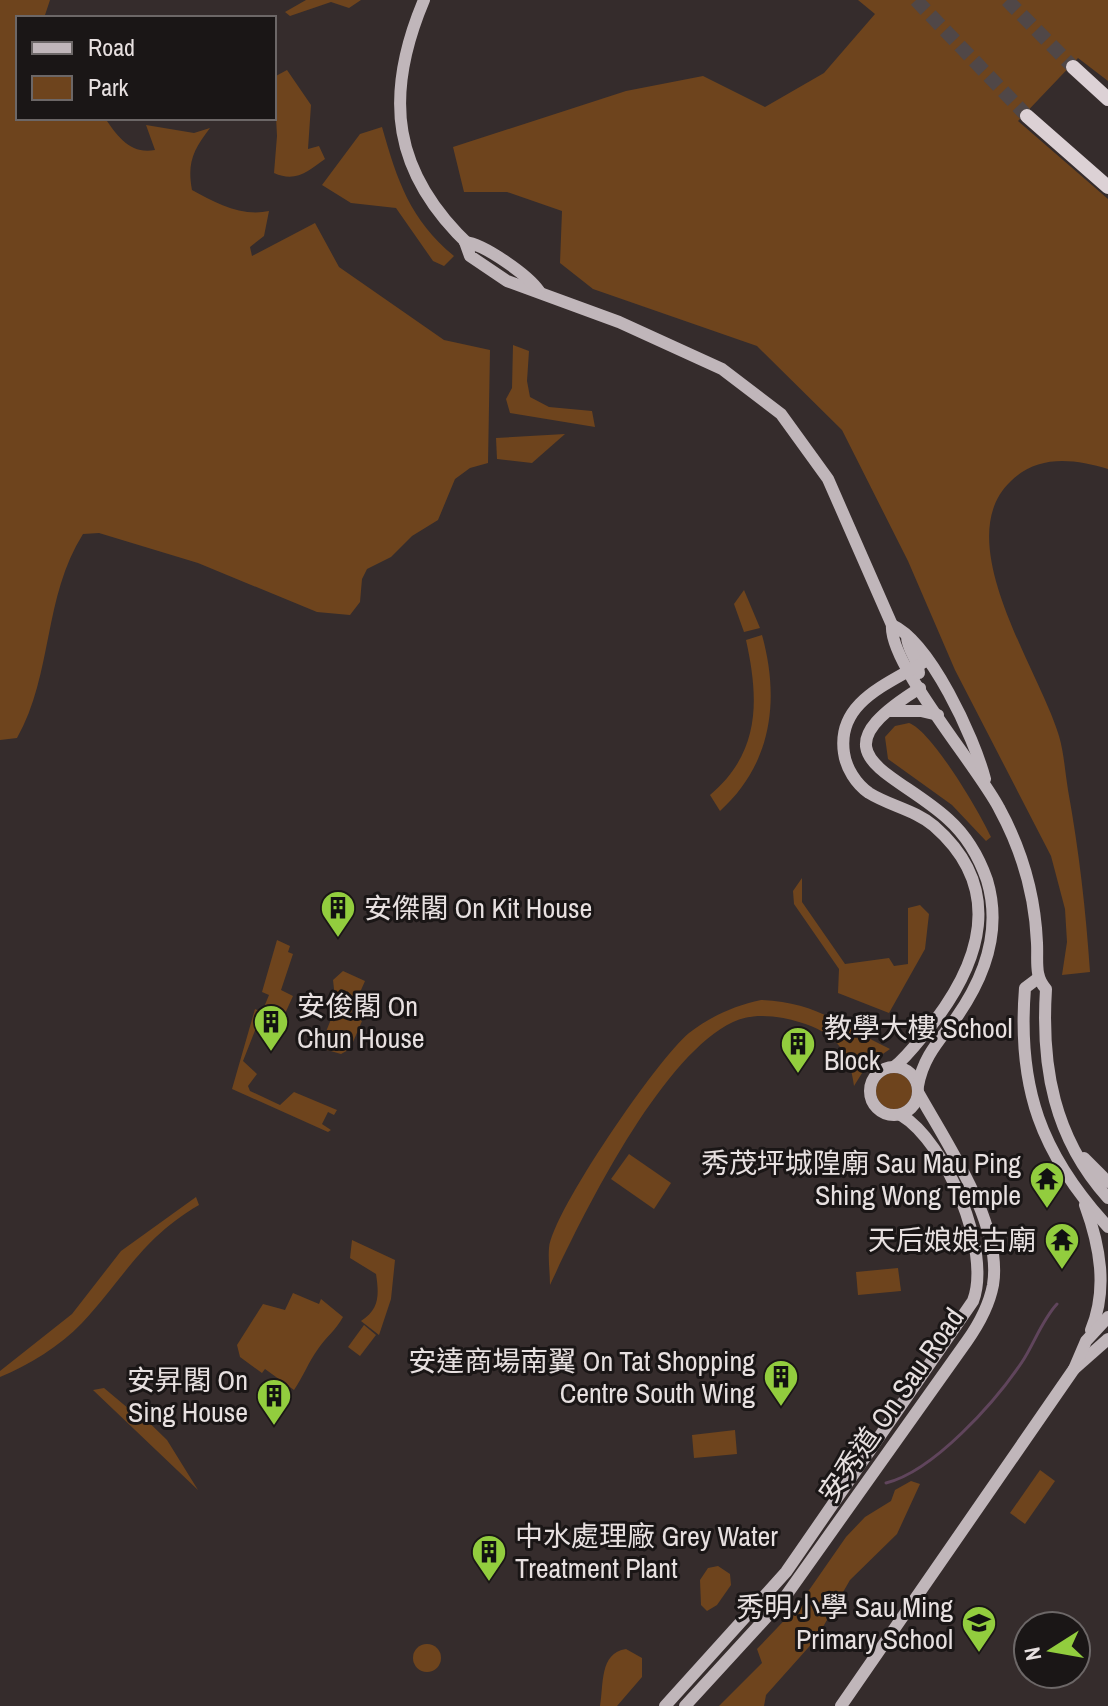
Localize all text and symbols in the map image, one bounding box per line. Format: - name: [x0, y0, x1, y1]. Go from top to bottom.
- legend: [16, 16, 276, 120]
- text: Road: [88, 31, 135, 63]
- text: Park: [88, 71, 129, 103]
- building icon: 安傑閣 On Kit House: [319, 889, 357, 939]
- place label: 安傑閣 On Kit House: [364, 889, 592, 927]
- place label: 安俊閣 On Chun House: [297, 987, 425, 1057]
- building icon: 安俊閣 On Chun House: [252, 1003, 290, 1053]
- place label: 教學大樓 School Block: [824, 1009, 1013, 1079]
- building icon: 教學大樓 School Block: [779, 1025, 817, 1075]
- place label: 秀茂坪城隍廟 Sau Mau Ping Shing Wong Temple: [701, 1144, 1021, 1214]
- temple icon: 秀茂坪城隍廟 Sau Mau Ping Shing Wong Temple: [1028, 1160, 1066, 1210]
- place label: 天后娘娘古廟: [868, 1221, 1036, 1259]
- temple icon: 天后娘娘古廟: [1043, 1221, 1081, 1271]
- street label: 安秀道 On Sau Road: [810, 1300, 972, 1510]
- place label: 安達商場南翼 On Tat Shopping Centre South Wing: [408, 1342, 755, 1412]
- building icon: 安達商場南翼 On Tat Shopping Centre South Wing: [762, 1358, 800, 1408]
- place label: 安昇閣 On Sing House: [127, 1361, 248, 1431]
- building icon: 安昇閣 On Sing House: [255, 1377, 293, 1427]
- place label: 中水處理廠 Grey Water Treatment Plant: [515, 1517, 778, 1587]
- building icon: 中水處理廠 Grey Water Treatment Plant: [470, 1533, 508, 1583]
- place label: 秀明小學 Sau Ming Primary School: [736, 1588, 953, 1658]
- school or university icon: 秀明小學 Sau Ming Primary School: [960, 1604, 998, 1654]
- north arrow: [1012, 1610, 1092, 1690]
- text: N: [1016, 1645, 1048, 1663]

